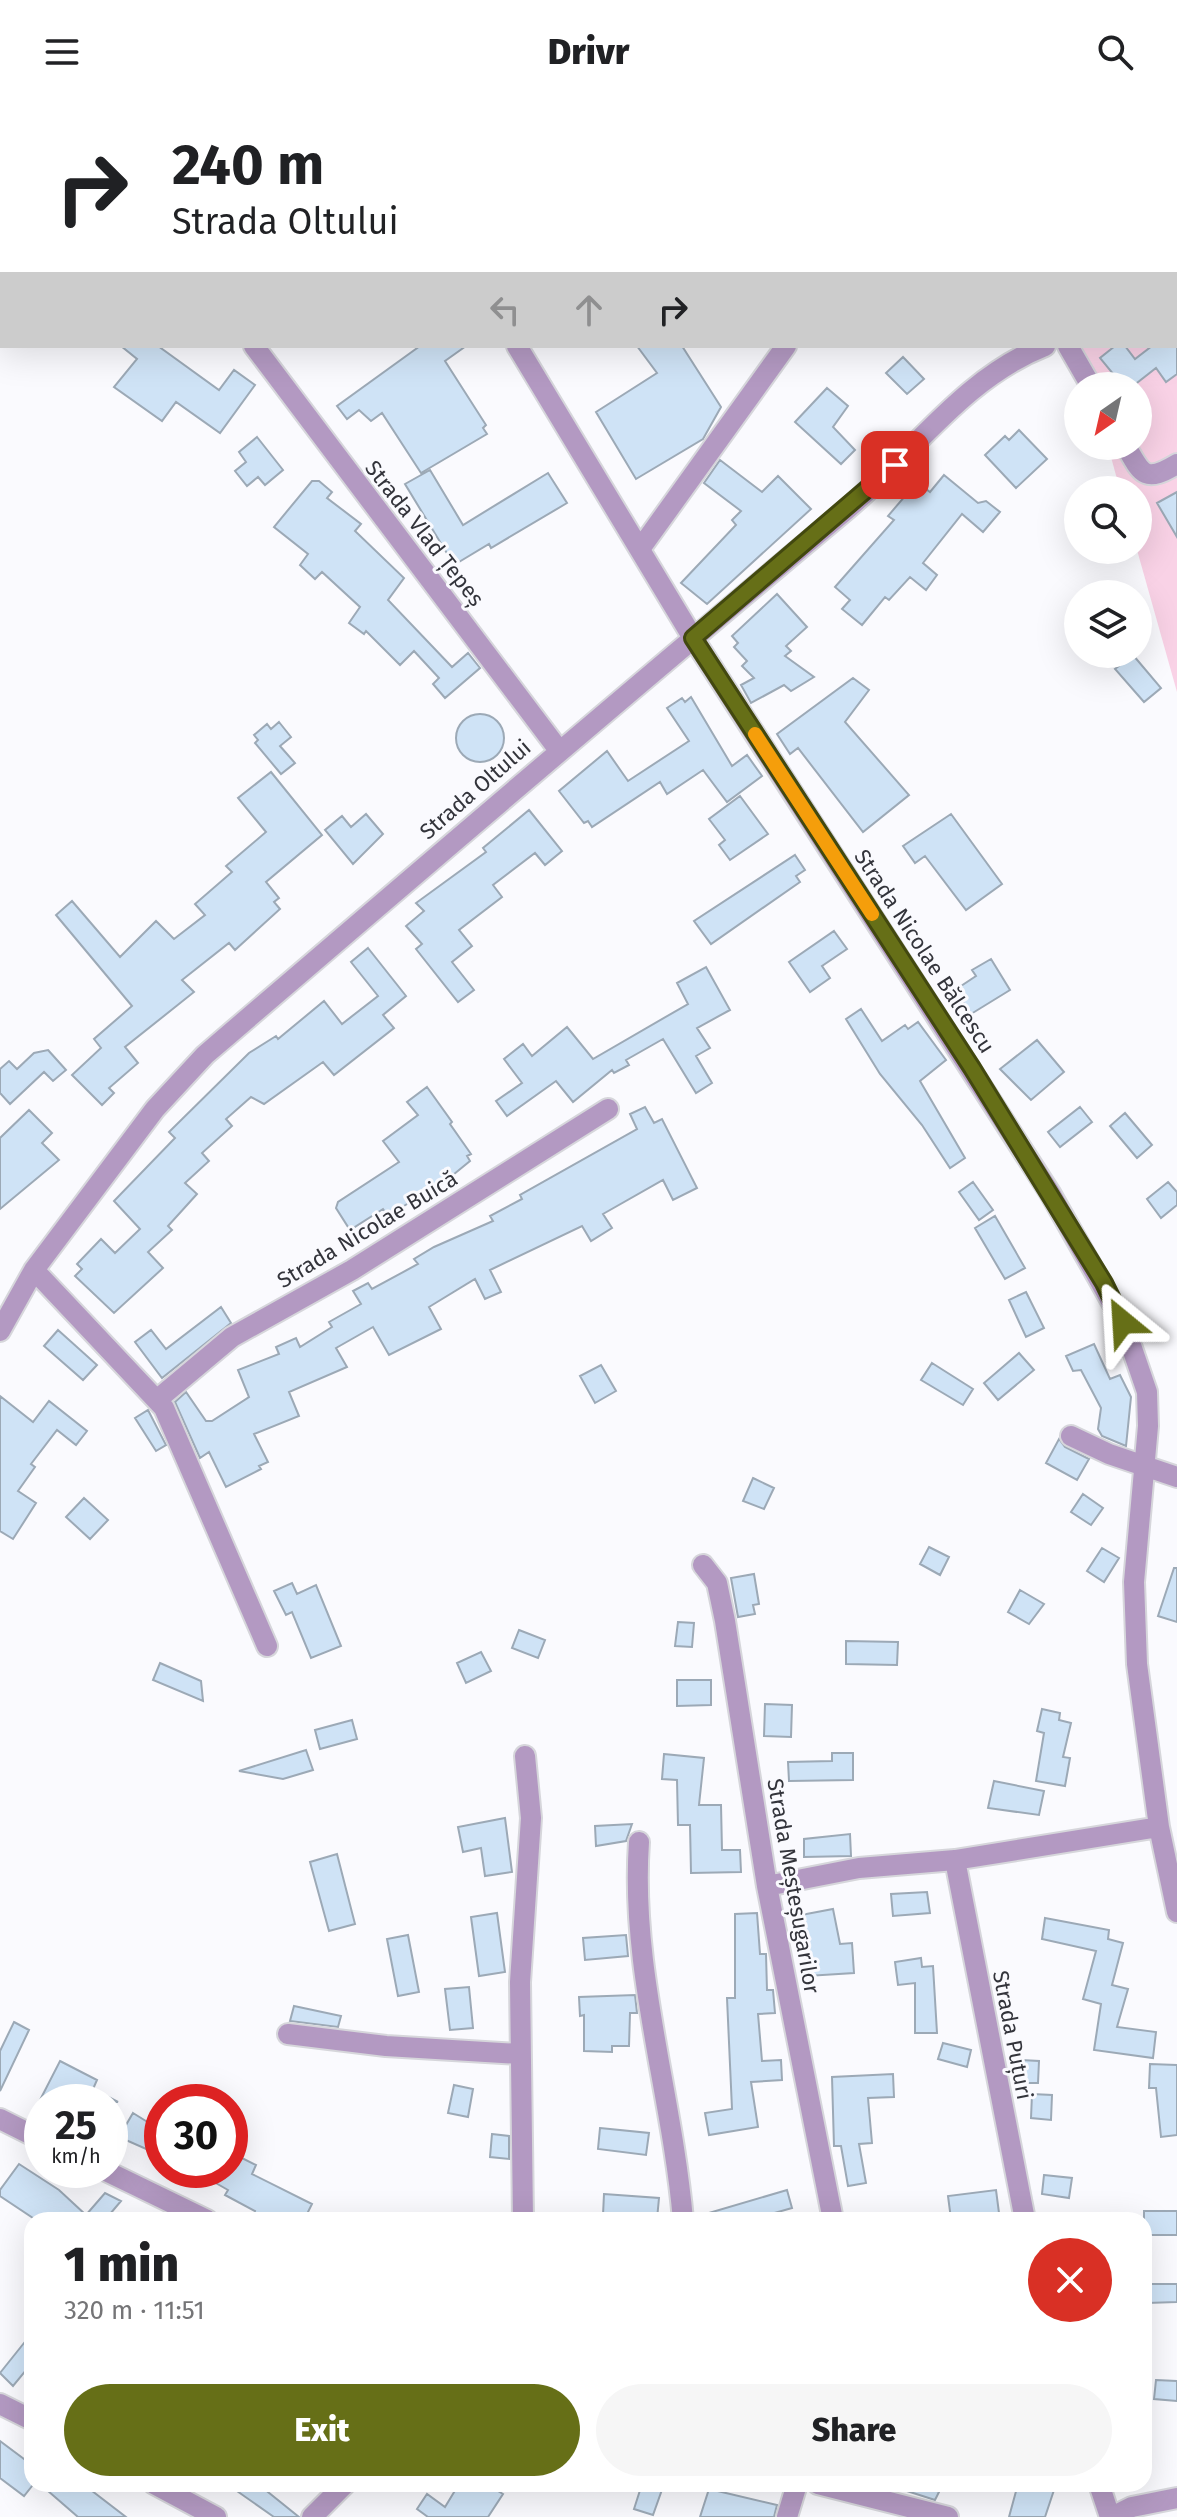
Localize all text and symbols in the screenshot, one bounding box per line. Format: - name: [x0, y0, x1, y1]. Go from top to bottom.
- icon: menu: [40, 30, 84, 74]
- text: Drivr: [548, 30, 629, 74]
- icon: search: [1093, 30, 1137, 74]
- text: 240 m: [172, 132, 324, 199]
- icon: right: [40, 136, 144, 240]
- text: Strada Oltului: [172, 200, 399, 244]
- icon: left: [483, 288, 527, 332]
- icon: ahead: [567, 288, 611, 332]
- icon: right: [651, 288, 695, 332]
- north arrow: [1064, 372, 1152, 460]
- map controls: [1064, 372, 1152, 668]
- pin: [861, 431, 929, 499]
- icon: arrive: [873, 443, 917, 487]
- street label: Strada Vlad Țepeș: [359, 455, 490, 612]
- button: search: [1064, 476, 1152, 564]
- button: layers: [1064, 580, 1152, 668]
- street label: Strada Oltului: [414, 734, 536, 845]
- street label: Strada Nicolae Bălcescu: [849, 844, 1001, 1058]
- street label: Strada Nicolae Buică: [272, 1165, 462, 1294]
- position arrow: [1081, 1280, 1165, 1364]
- street label: Strada Meșteșugarilor: [761, 1776, 826, 1996]
- street label: Strada Puțuri: [987, 1968, 1038, 2102]
- speed limit sign: 30: [144, 2084, 248, 2188]
- text: 25: [55, 2102, 97, 2150]
- text: km/h: [51, 2144, 101, 2168]
- text: 1 min: [64, 2236, 179, 2294]
- button: close: [1028, 2238, 1112, 2322]
- text: 320 m · 11:51: [64, 2295, 205, 2326]
- button: Exit: [64, 2384, 580, 2476]
- button: Share: [596, 2384, 1112, 2476]

